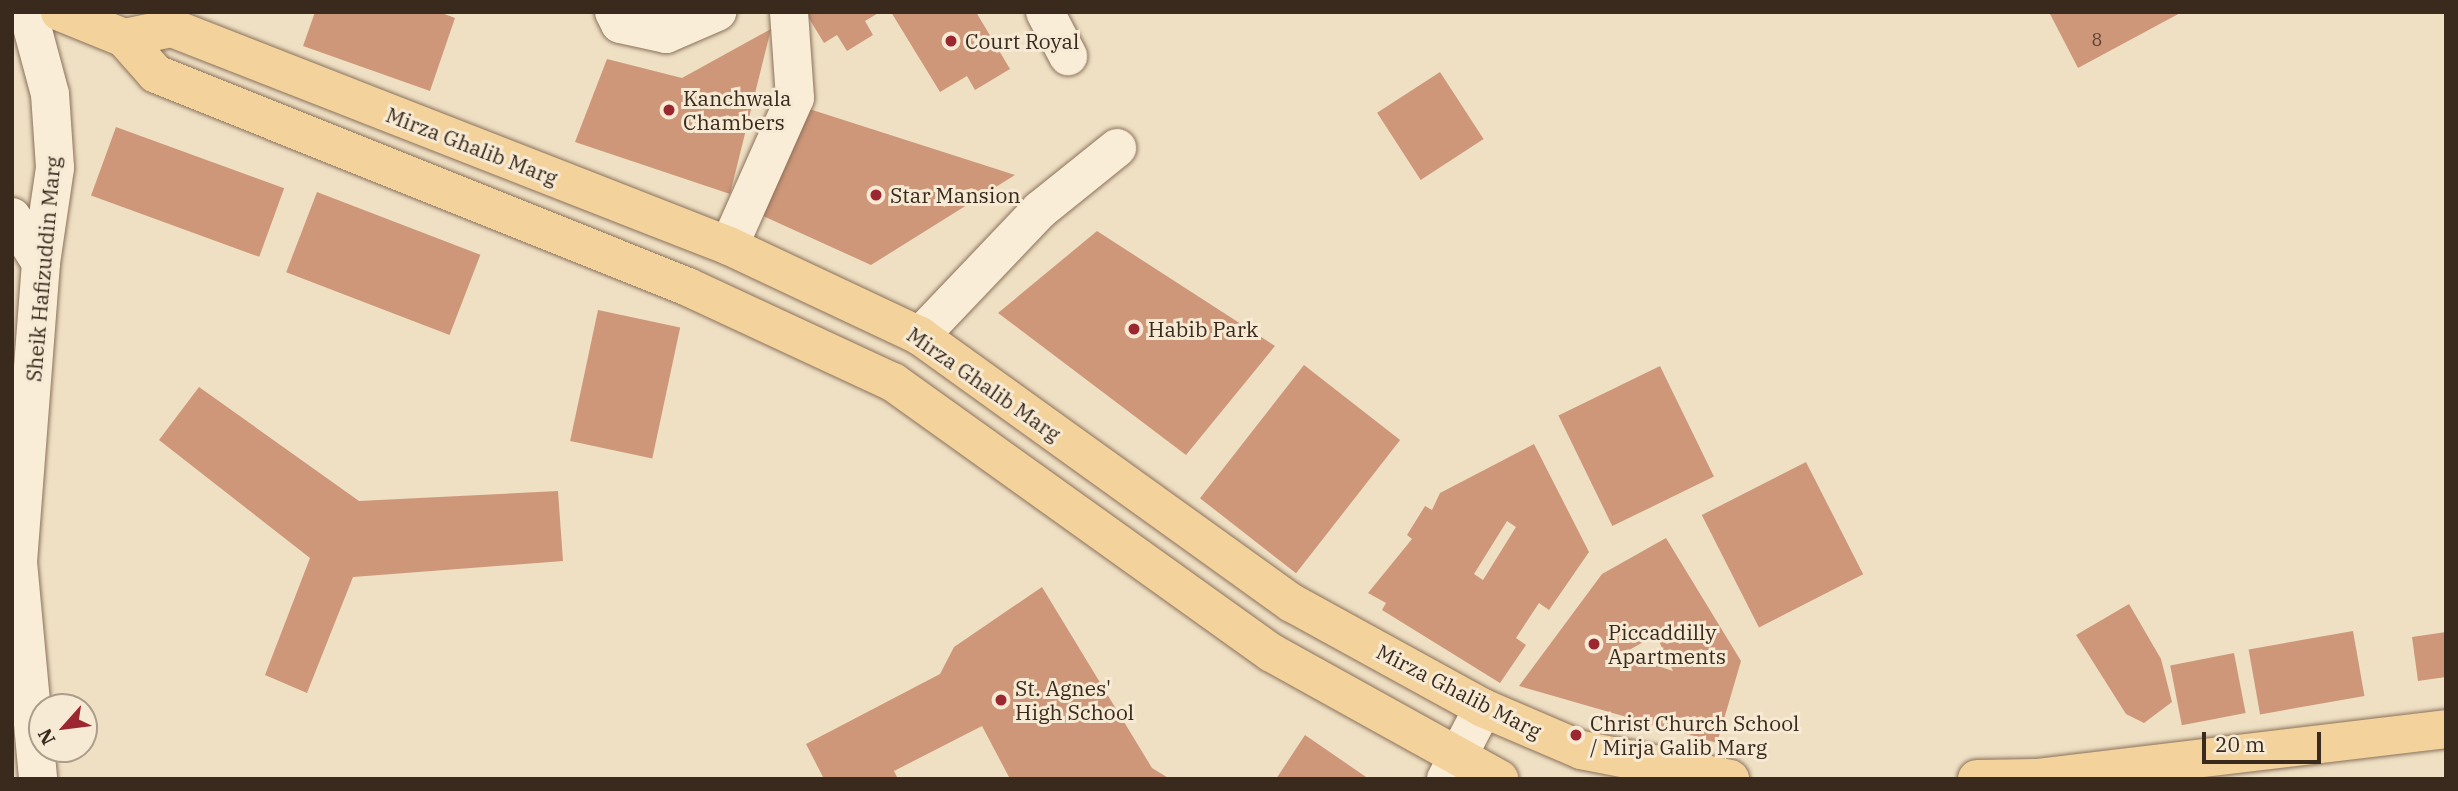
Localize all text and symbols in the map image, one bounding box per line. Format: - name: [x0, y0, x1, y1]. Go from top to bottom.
- place label: Court Royal: [965, 28, 1079, 54]
- house number: 8: [2092, 29, 2102, 51]
- marker: Court Royal: [943, 33, 959, 49]
- place label: Kanchwala Chambers: [683, 85, 792, 135]
- street label: Mirza Ghalib Marg: [383, 102, 561, 190]
- marker: Kanchwala Chambers: [661, 102, 677, 118]
- street label: Sheik Hafizuddin Marg: [21, 155, 65, 383]
- place label: Star Mansion: [890, 182, 1021, 208]
- marker: Star Mansion: [868, 187, 884, 203]
- place label: Habib Park: [1148, 316, 1258, 342]
- marker: Habib Park: [1126, 321, 1142, 337]
- street label: Mirza Ghalib Marg: [902, 322, 1066, 446]
- place label: Piccaddilly Apartments: [1608, 619, 1726, 669]
- marker: Piccaddilly Apartments: [1586, 636, 1602, 652]
- street label: Mirza Ghalib Marg: [1372, 639, 1546, 743]
- place label: St. Agnes' High School: [1015, 675, 1134, 725]
- marker: St. Agnes' High School: [993, 692, 1009, 708]
- north arrow: [28, 693, 98, 763]
- place label: Christ Church School / Mirja Galib Marg: [1590, 710, 1799, 760]
- scale bar: [2206, 718, 2325, 762]
- text: N: [32, 725, 60, 749]
- marker: Christ Church School / Mirja Galib Marg: [1568, 727, 1584, 743]
- text: 20 m: [2215, 730, 2265, 758]

